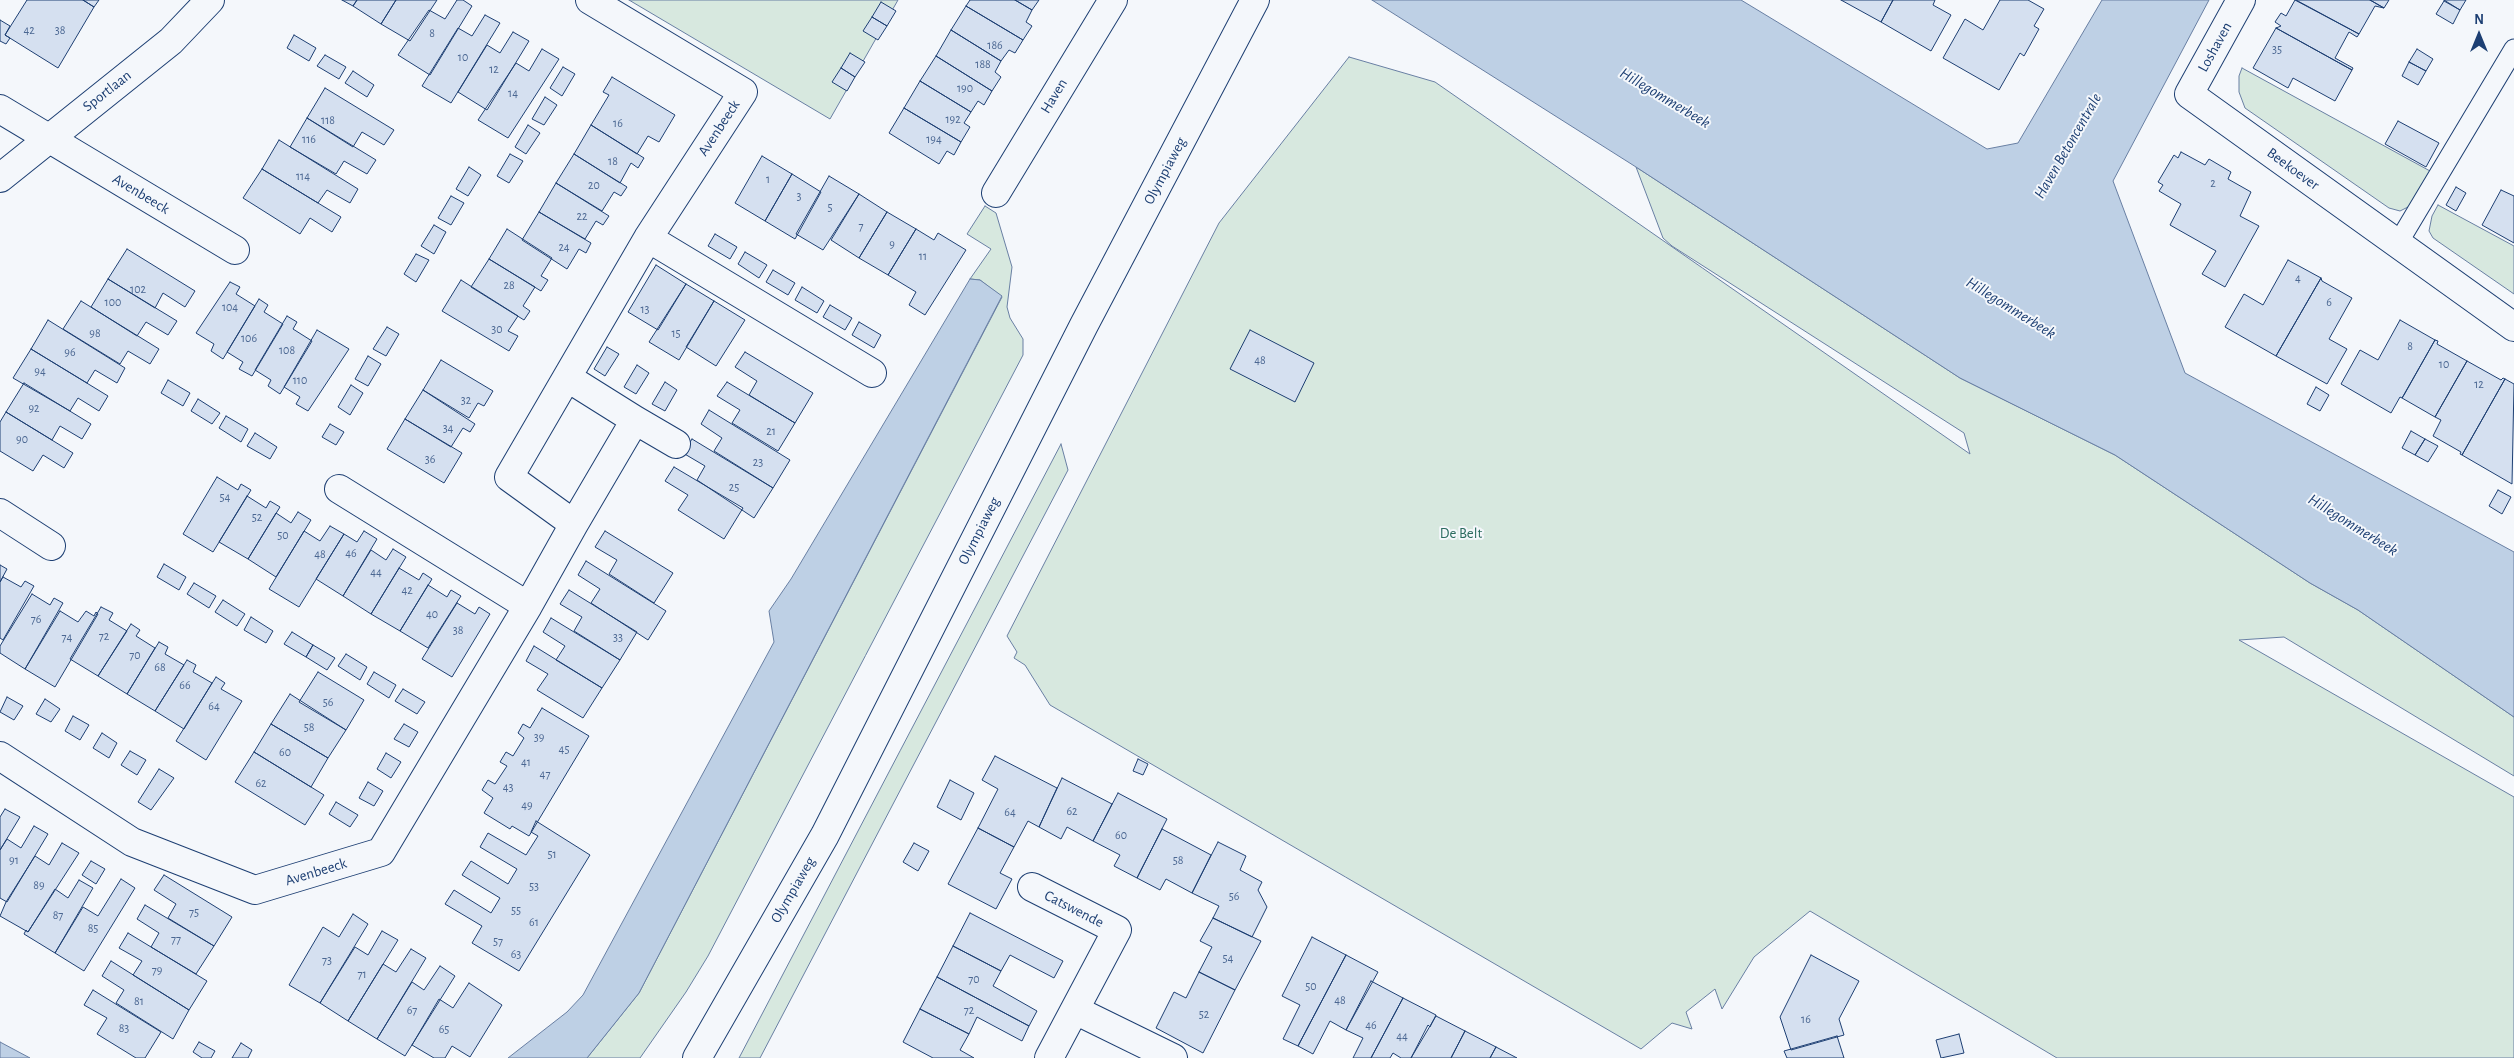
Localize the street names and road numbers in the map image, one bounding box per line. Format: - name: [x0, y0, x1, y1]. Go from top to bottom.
- street label: Loshaven: [2194, 19, 2236, 75]
- street label: Sportlaan: [79, 66, 135, 116]
- street label: Haven: [1037, 75, 1071, 117]
- street label: Avenbeeck: [694, 97, 744, 159]
- street label: Olympiaweg: [1140, 134, 1190, 208]
- street label: Beekoever: [2263, 144, 2323, 194]
- street label: Avenbeeck: [109, 170, 173, 218]
- street label: Olympiaweg: [954, 494, 1004, 568]
- street label: Avenbeeck: [283, 854, 349, 890]
- street label: Olympiaweg: [767, 854, 819, 926]
- street label: Catswende: [1041, 886, 1107, 932]

